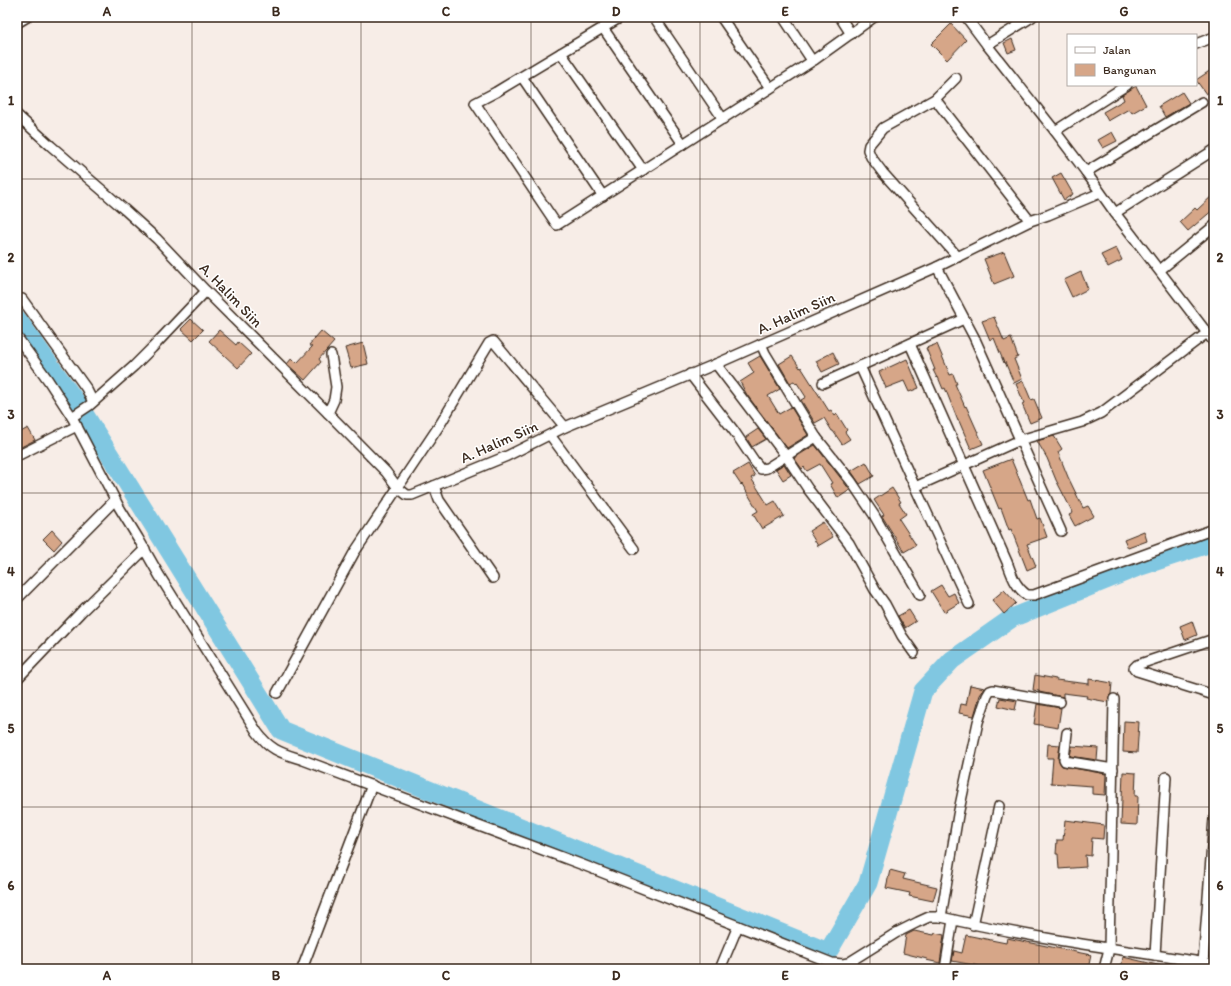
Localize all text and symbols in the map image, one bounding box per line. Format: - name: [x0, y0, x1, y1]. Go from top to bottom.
- text: A: [102, 4, 112, 19]
- text: B: [272, 4, 281, 19]
- text: C: [442, 4, 451, 19]
- text: D: [612, 4, 621, 19]
- text: E: [781, 4, 789, 19]
- text: F: [952, 4, 959, 19]
- text: G: [1120, 4, 1129, 19]
- legend: [1067, 34, 1197, 86]
- text: Jalan: [1103, 43, 1131, 57]
- text: Bangunan: [1103, 63, 1156, 77]
- text: 1: [8, 93, 14, 108]
- text: 1: [1217, 93, 1223, 108]
- text: 2: [8, 250, 15, 265]
- text: 2: [1217, 250, 1224, 265]
- street label: A. Halim Siin: [196, 259, 267, 331]
- street label: A. Halim Siin: [754, 288, 838, 338]
- text: 3: [7, 407, 15, 422]
- text: 3: [1216, 407, 1224, 422]
- street label: A. Halim Siin: [457, 417, 541, 467]
- text: 4: [7, 564, 15, 579]
- text: 4: [1216, 564, 1224, 579]
- text: 5: [8, 721, 15, 736]
- text: 5: [1217, 721, 1224, 736]
- text: 6: [8, 878, 15, 893]
- text: 6: [1217, 878, 1224, 893]
- text: A: [102, 968, 112, 983]
- text: B: [272, 968, 281, 983]
- text: C: [442, 968, 451, 983]
- text: D: [612, 968, 621, 983]
- text: E: [781, 968, 789, 983]
- text: F: [952, 968, 959, 983]
- text: G: [1120, 968, 1129, 983]

